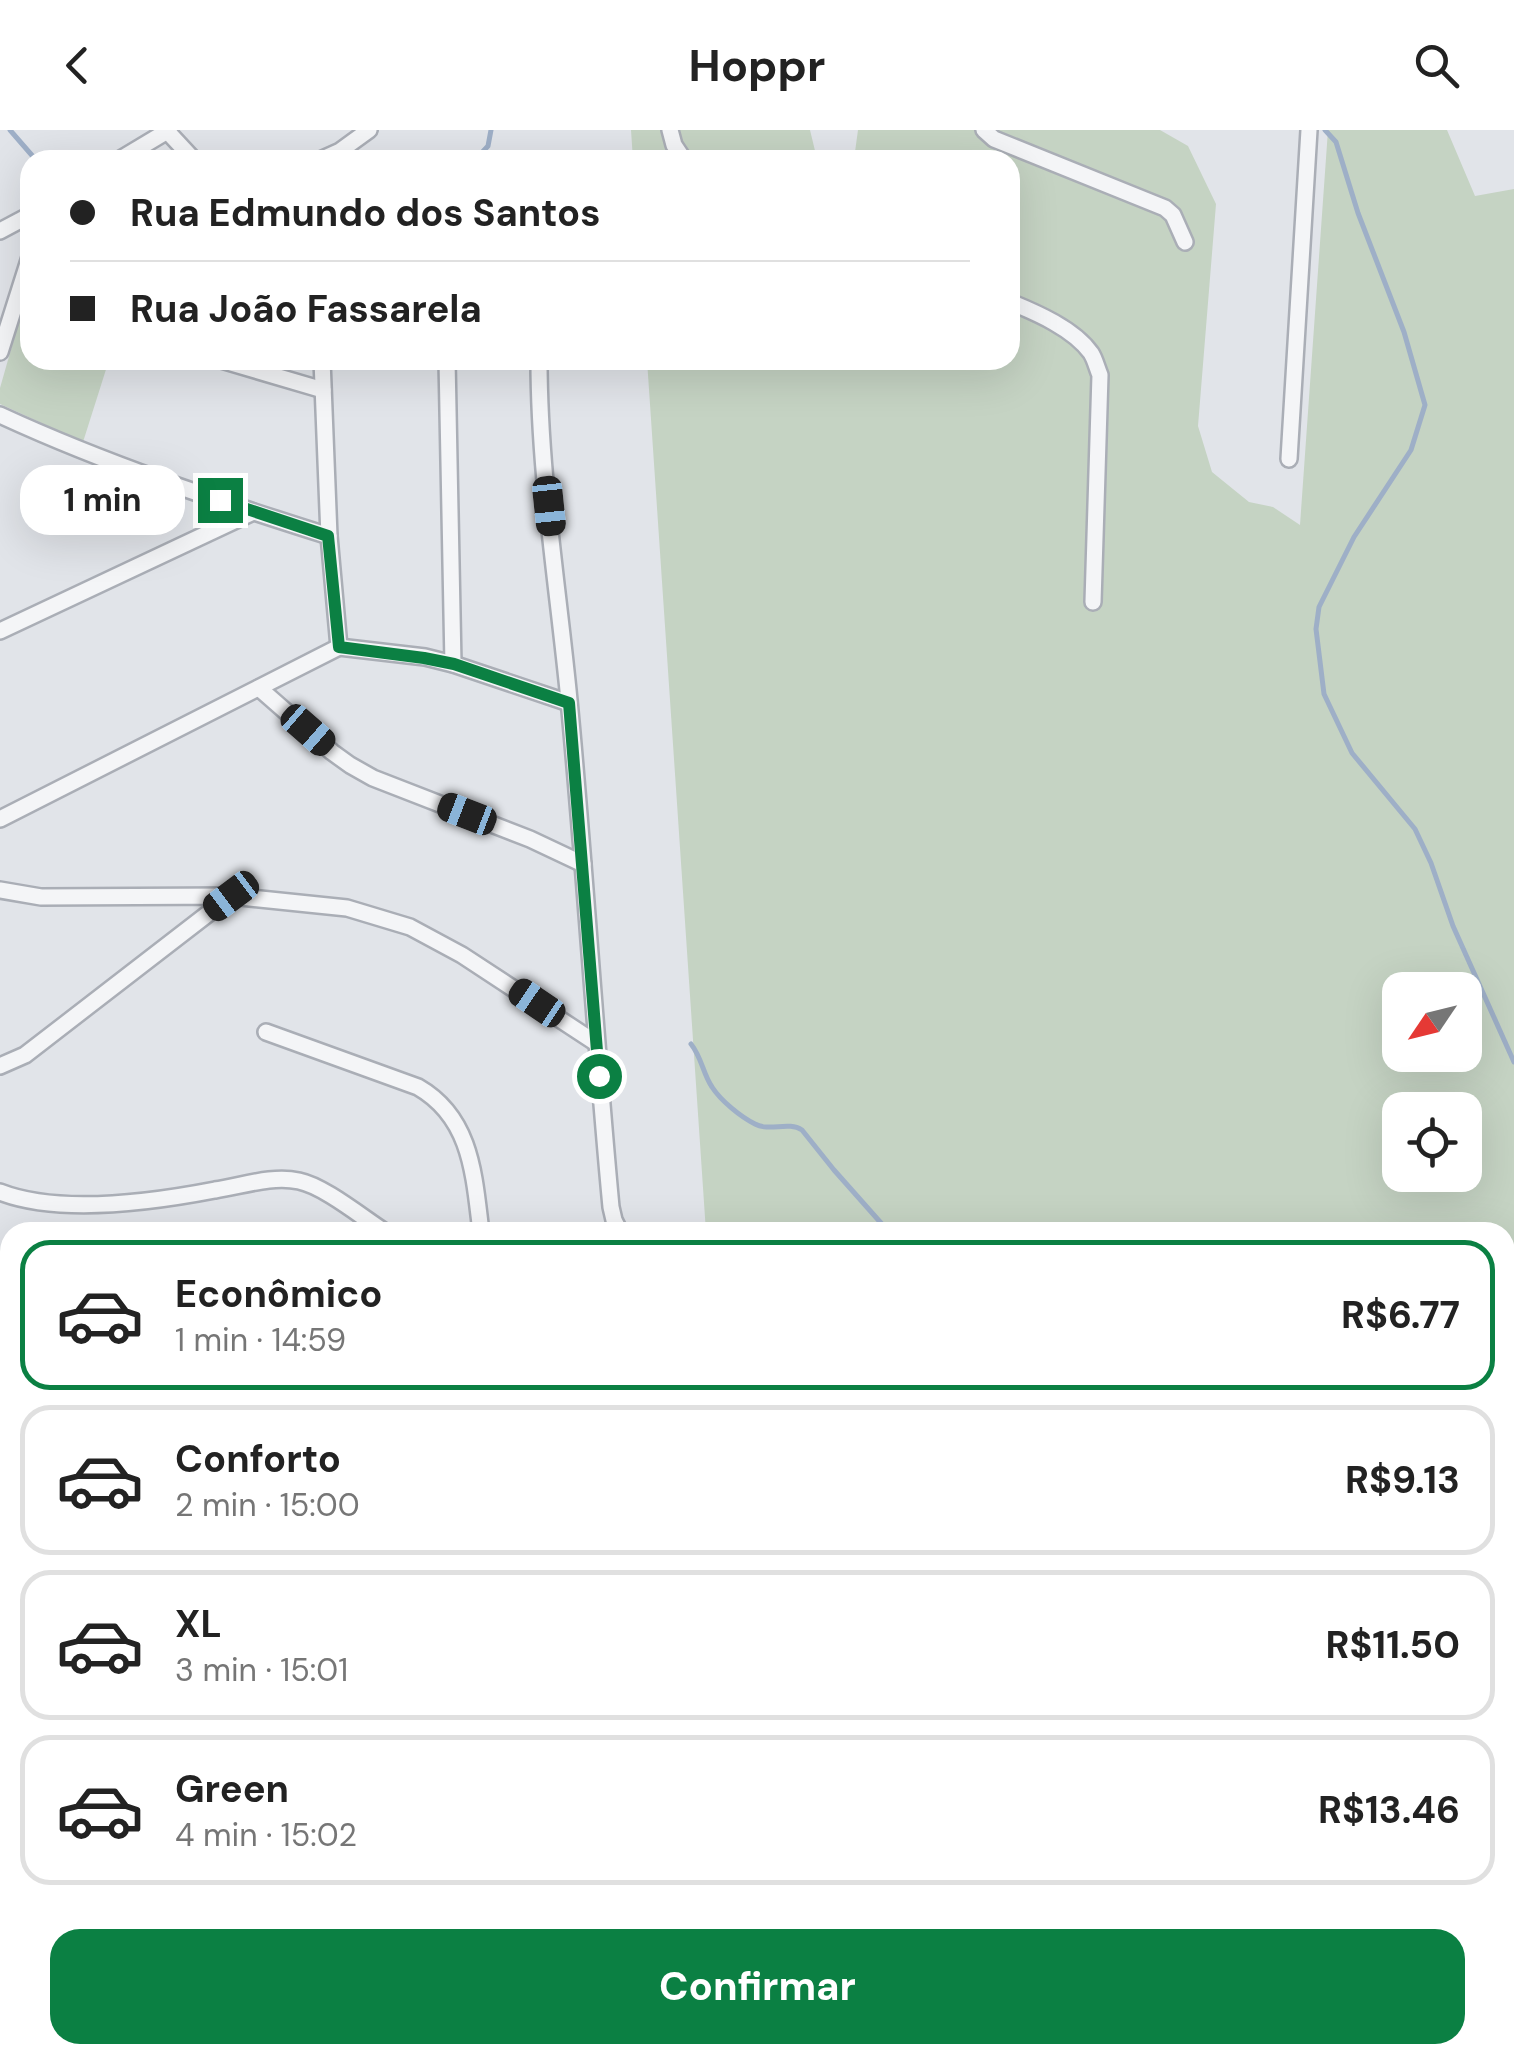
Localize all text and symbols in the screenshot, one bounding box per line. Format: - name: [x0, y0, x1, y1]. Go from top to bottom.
- text: Hoppr: [689, 36, 825, 95]
- icon: back: [50, 38, 105, 93]
- icon: search: [1409, 38, 1464, 93]
- text: Rua Edmundo dos Santos: [130, 188, 601, 238]
- text: Rua João Fassarela: [130, 284, 482, 334]
- callout: 1 min: [20, 465, 185, 535]
- car: [531, 475, 567, 537]
- route end: [198, 478, 243, 523]
- text: 1 min: [64, 479, 141, 521]
- car: [276, 699, 340, 761]
- car: [434, 789, 500, 839]
- car: [198, 866, 264, 926]
- north arrow: [1382, 972, 1482, 1072]
- map controls: [1382, 972, 1482, 1192]
- car: [504, 974, 570, 1032]
- route start: [577, 1054, 622, 1099]
- button: locate: [1382, 1092, 1482, 1192]
- text: Econômico: [175, 1269, 382, 1319]
- icon: car: [55, 1270, 145, 1360]
- text: R$6.77: [1341, 1290, 1460, 1340]
- text: 1 min · 14:59: [175, 1319, 346, 1361]
- text: Conforto: [175, 1434, 341, 1484]
- icon: car: [55, 1435, 145, 1525]
- text: R$9.13: [1345, 1455, 1460, 1505]
- text: 2 min · 15:00: [175, 1484, 360, 1526]
- text: XL: [175, 1599, 222, 1649]
- icon: car: [55, 1600, 145, 1690]
- text: R$11.50: [1325, 1620, 1460, 1670]
- text: 3 min · 15:01: [175, 1649, 348, 1691]
- text: Green: [175, 1764, 289, 1814]
- icon: car: [55, 1765, 145, 1855]
- text: R$13.46: [1318, 1785, 1460, 1835]
- text: 4 min · 15:02: [175, 1814, 357, 1856]
- button: Confirmar: [50, 1929, 1465, 2044]

